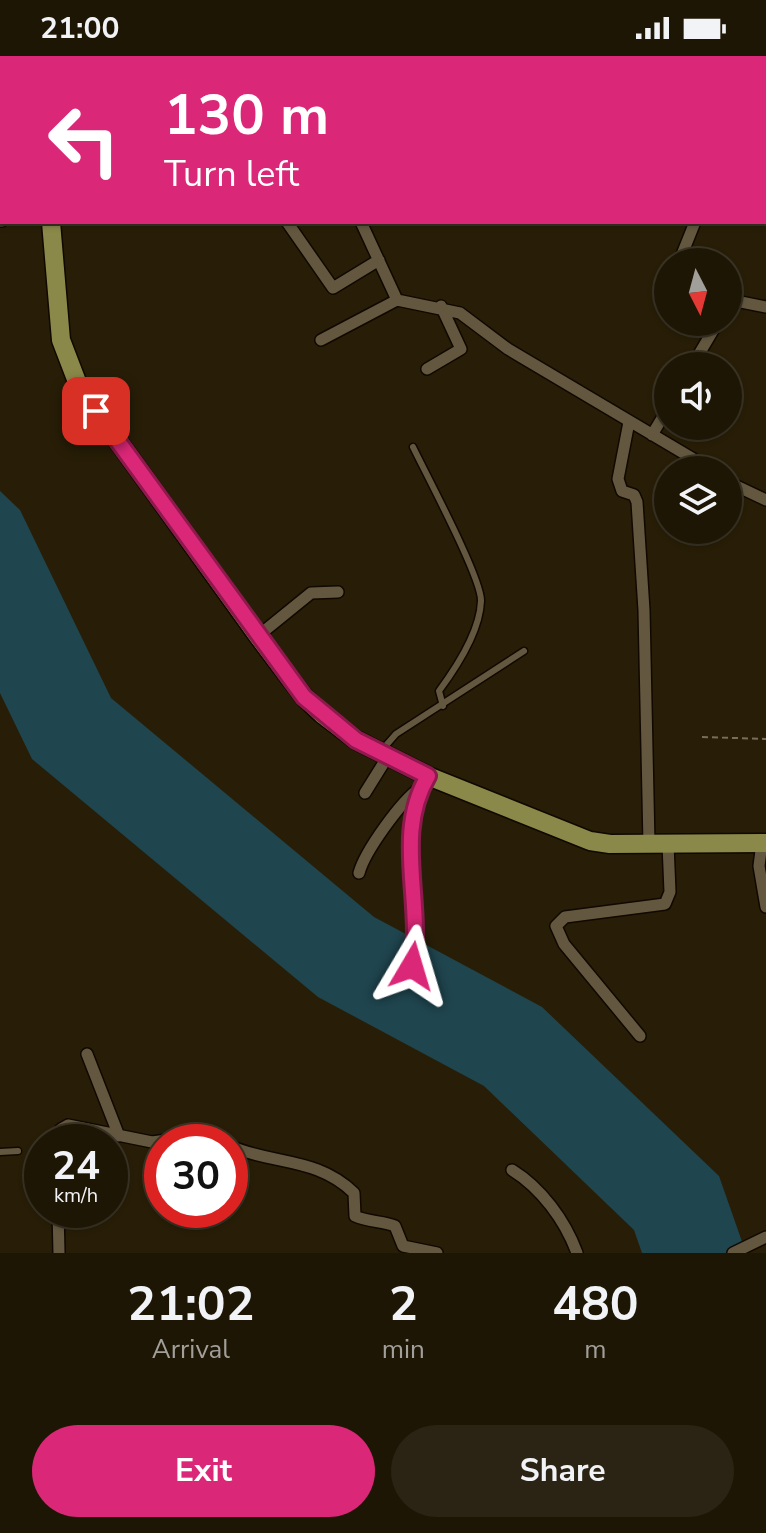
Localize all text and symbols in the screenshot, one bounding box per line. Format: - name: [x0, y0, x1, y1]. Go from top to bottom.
- text: 21:00: [40, 8, 119, 49]
- text: 130 m: [164, 77, 329, 154]
- icon: left: [32, 88, 136, 192]
- text: Turn left: [164, 150, 299, 199]
- north arrow: [654, 248, 742, 336]
- map controls: [654, 248, 742, 544]
- button: sound: [654, 352, 742, 440]
- pin: [62, 377, 130, 445]
- icon: arrive: [74, 389, 118, 433]
- button: layers: [654, 456, 742, 544]
- position arrow: [370, 924, 454, 1008]
- speed limit sign: 30: [144, 1124, 248, 1228]
- text: 24: [52, 1139, 100, 1193]
- text: km/h: [54, 1182, 98, 1209]
- text: 21:02: [127, 1271, 254, 1337]
- text: 2: [389, 1271, 418, 1337]
- text: 480: [552, 1271, 639, 1337]
- text: Arrival: [152, 1332, 230, 1367]
- text: min: [382, 1332, 425, 1367]
- text: m: [584, 1332, 607, 1367]
- button: Exit: [32, 1425, 375, 1517]
- button: Share: [391, 1425, 734, 1517]

